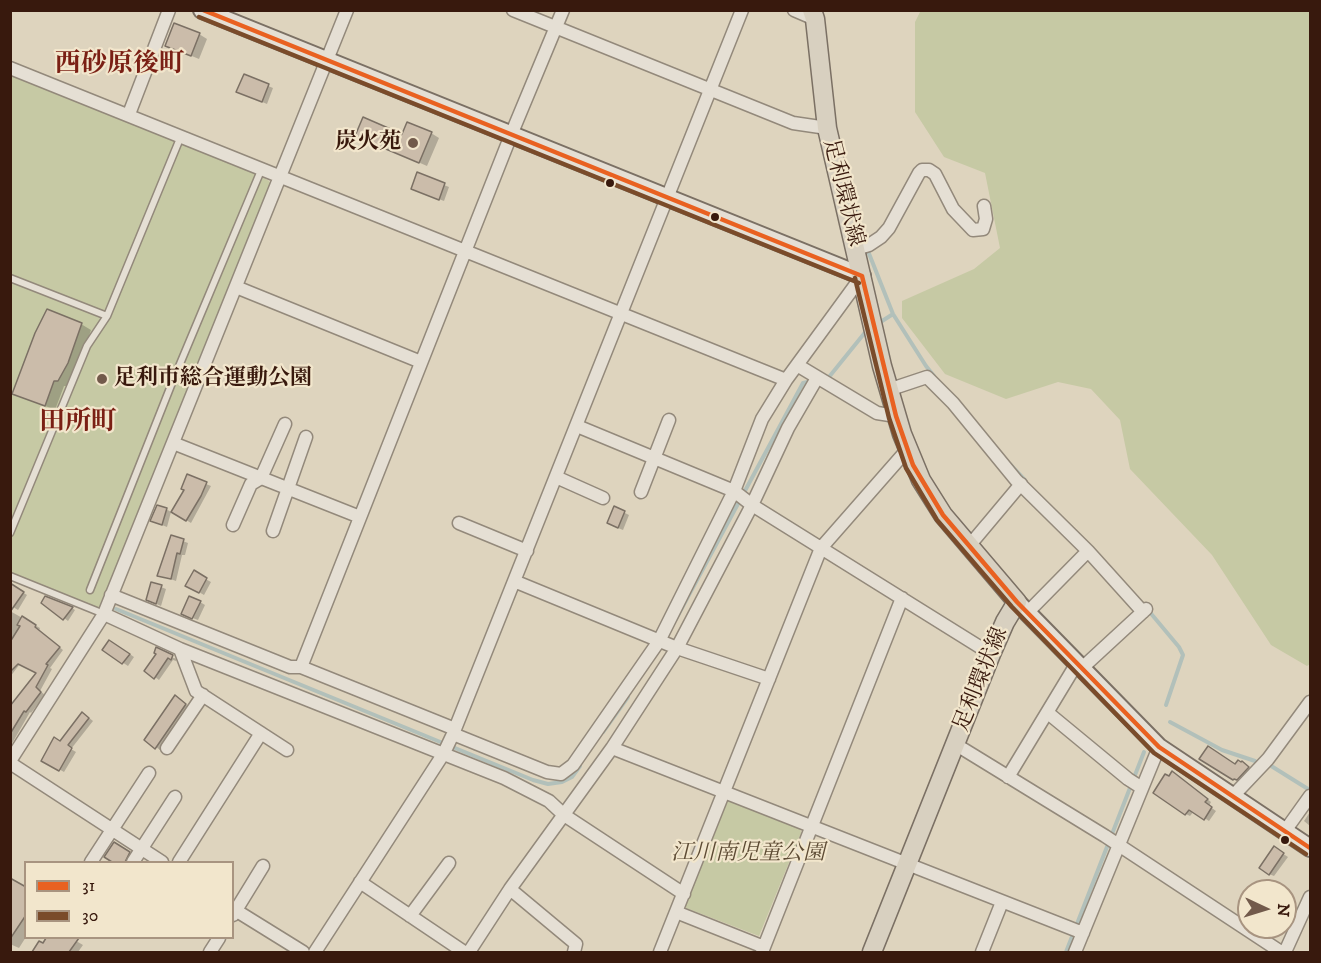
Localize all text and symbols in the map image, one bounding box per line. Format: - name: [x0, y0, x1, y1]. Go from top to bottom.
- district label: 西砂原後町: [55, 50, 185, 82]
- place label: 炭火苑: [335, 130, 401, 156]
- marker: 炭火苑: [406, 136, 420, 150]
- street label: 足利環状線: [816, 136, 868, 250]
- unlabelled marker: [604, 177, 616, 189]
- unlabelled marker: [709, 211, 721, 223]
- place label: 足利市総合運動公園: [114, 366, 312, 392]
- marker: 足利市総合運動公園: [95, 372, 109, 386]
- district label: 田所町: [39, 408, 117, 440]
- street label: 足利環状線: [949, 624, 1015, 736]
- unlabelled marker: [1279, 834, 1291, 846]
- park label: 江川南児童公園: [671, 841, 825, 867]
- legend: [24, 861, 234, 939]
- text: 31: [82, 875, 95, 897]
- north arrow: [1237, 879, 1297, 939]
- text: N: [1273, 903, 1293, 917]
- text: 30: [82, 905, 98, 927]

